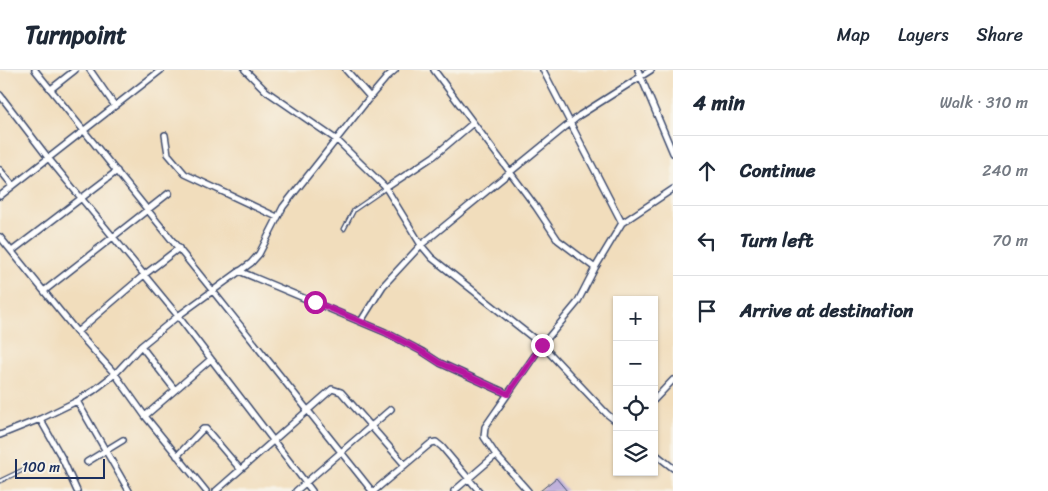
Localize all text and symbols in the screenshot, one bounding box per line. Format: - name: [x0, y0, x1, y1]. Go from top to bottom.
- text: Turnpoint: [25, 14, 127, 56]
- text: Map: [837, 19, 870, 51]
- text: Layers: [898, 19, 949, 51]
- text: Share: [977, 19, 1023, 51]
- text: 4 min: [693, 84, 745, 122]
- text: Walk · 310 m: [940, 88, 1028, 117]
- text: Continue: [740, 154, 816, 187]
- text: 240 m: [982, 156, 1028, 185]
- icon: ahead: [693, 157, 721, 185]
- text: Turn left: [740, 224, 813, 257]
- text: 70 m: [992, 226, 1028, 255]
- icon: left: [693, 227, 721, 255]
- route start: [304, 291, 327, 314]
- text: Arrive at destination: [740, 294, 913, 327]
- map controls: [613, 296, 658, 476]
- button: +: [613, 296, 658, 341]
- icon: arrive: [693, 297, 721, 325]
- route end: [531, 334, 554, 357]
- button: −: [613, 341, 658, 386]
- button: locate: [613, 386, 658, 431]
- button: layers: [613, 431, 658, 476]
- text: 100 m: [22, 455, 60, 480]
- scale bar: [15, 456, 105, 479]

